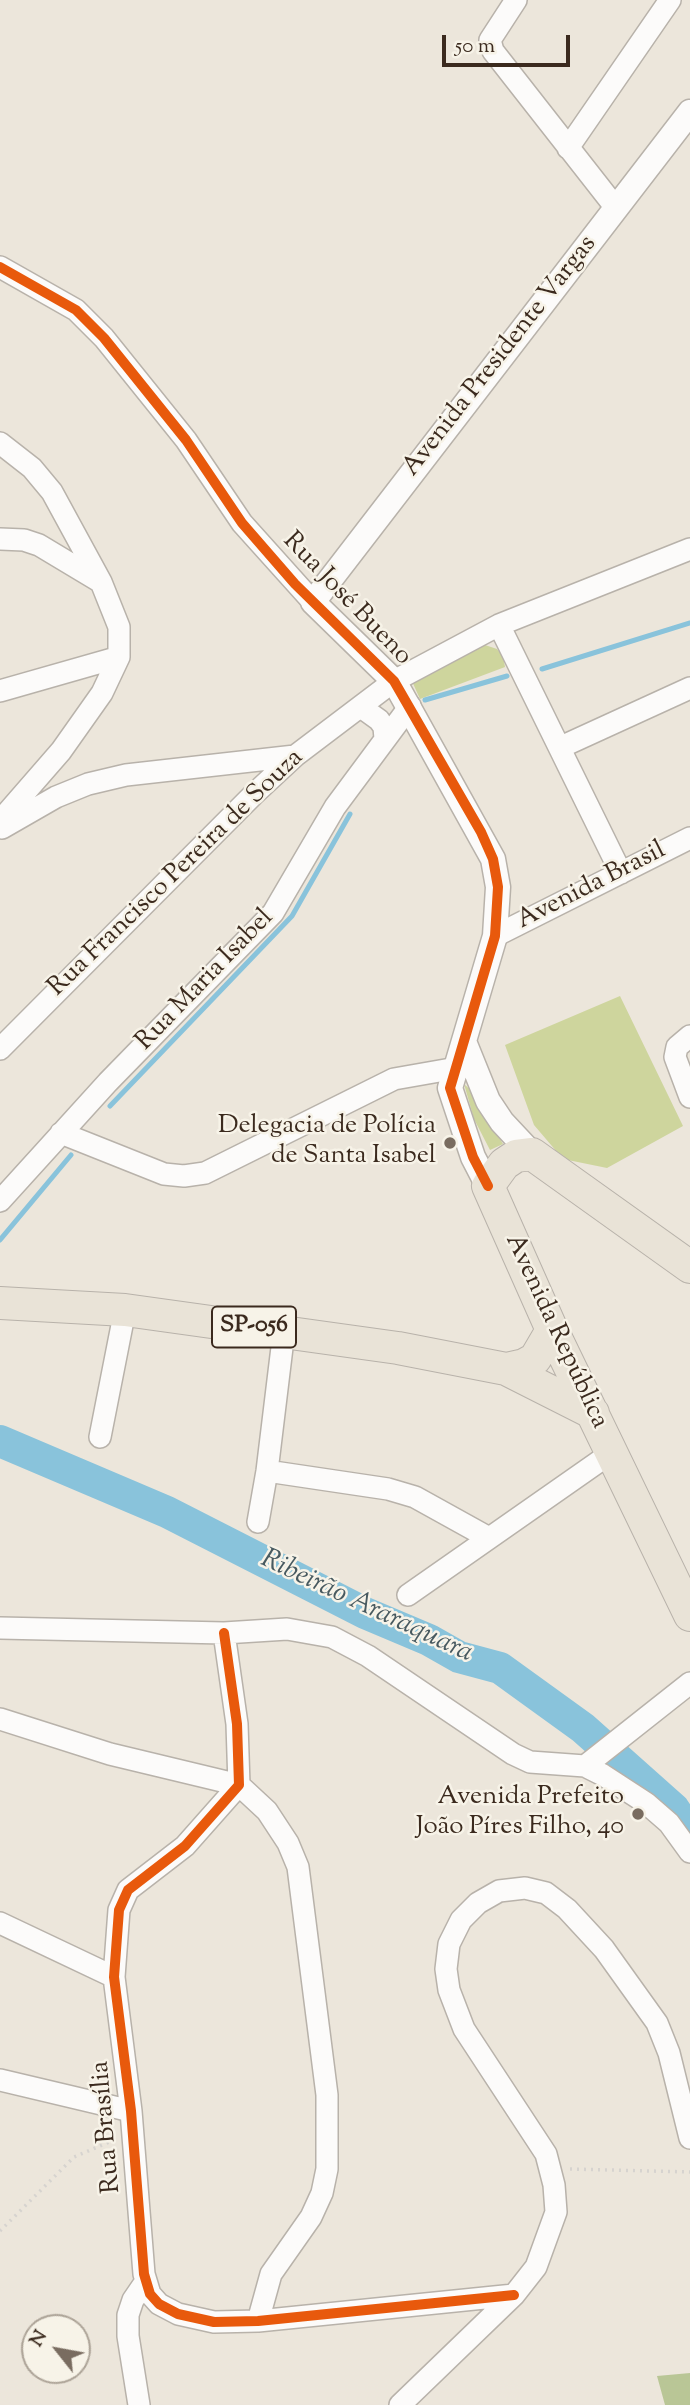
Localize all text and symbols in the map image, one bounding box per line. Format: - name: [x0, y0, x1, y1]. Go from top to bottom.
- scale bar: [445, 21, 573, 65]
- text: 50 m: [455, 32, 495, 62]
- street label: Avenida Presidente Vargas: [397, 230, 605, 484]
- street label: Rua José Bueno: [275, 527, 417, 673]
- street label: Rua Francisco Pereira de Souza: [43, 744, 311, 1004]
- street label: Avenida Brasil: [513, 836, 671, 938]
- street label: Rua Maria Isabel: [131, 904, 281, 1058]
- place label: Delegacia de Polícia de Santa Isabel: [218, 1112, 436, 1174]
- marker: Delegacia de Polícia de Santa Isabel: [442, 1135, 458, 1151]
- street label: Avenida República: [496, 1230, 614, 1434]
- road number: SP-056: [212, 1307, 296, 1348]
- water label: Ribeirão Araraquara: [255, 1544, 477, 1672]
- place label: Avenida Prefeito João Píres Filho, 40: [416, 1783, 624, 1844]
- marker: Avenida Prefeito João Píres Filho, 40: [630, 1806, 646, 1822]
- street label: Rua Brasília: [87, 2060, 129, 2194]
- north arrow: [21, 2314, 91, 2384]
- text: N: [24, 2326, 55, 2352]

